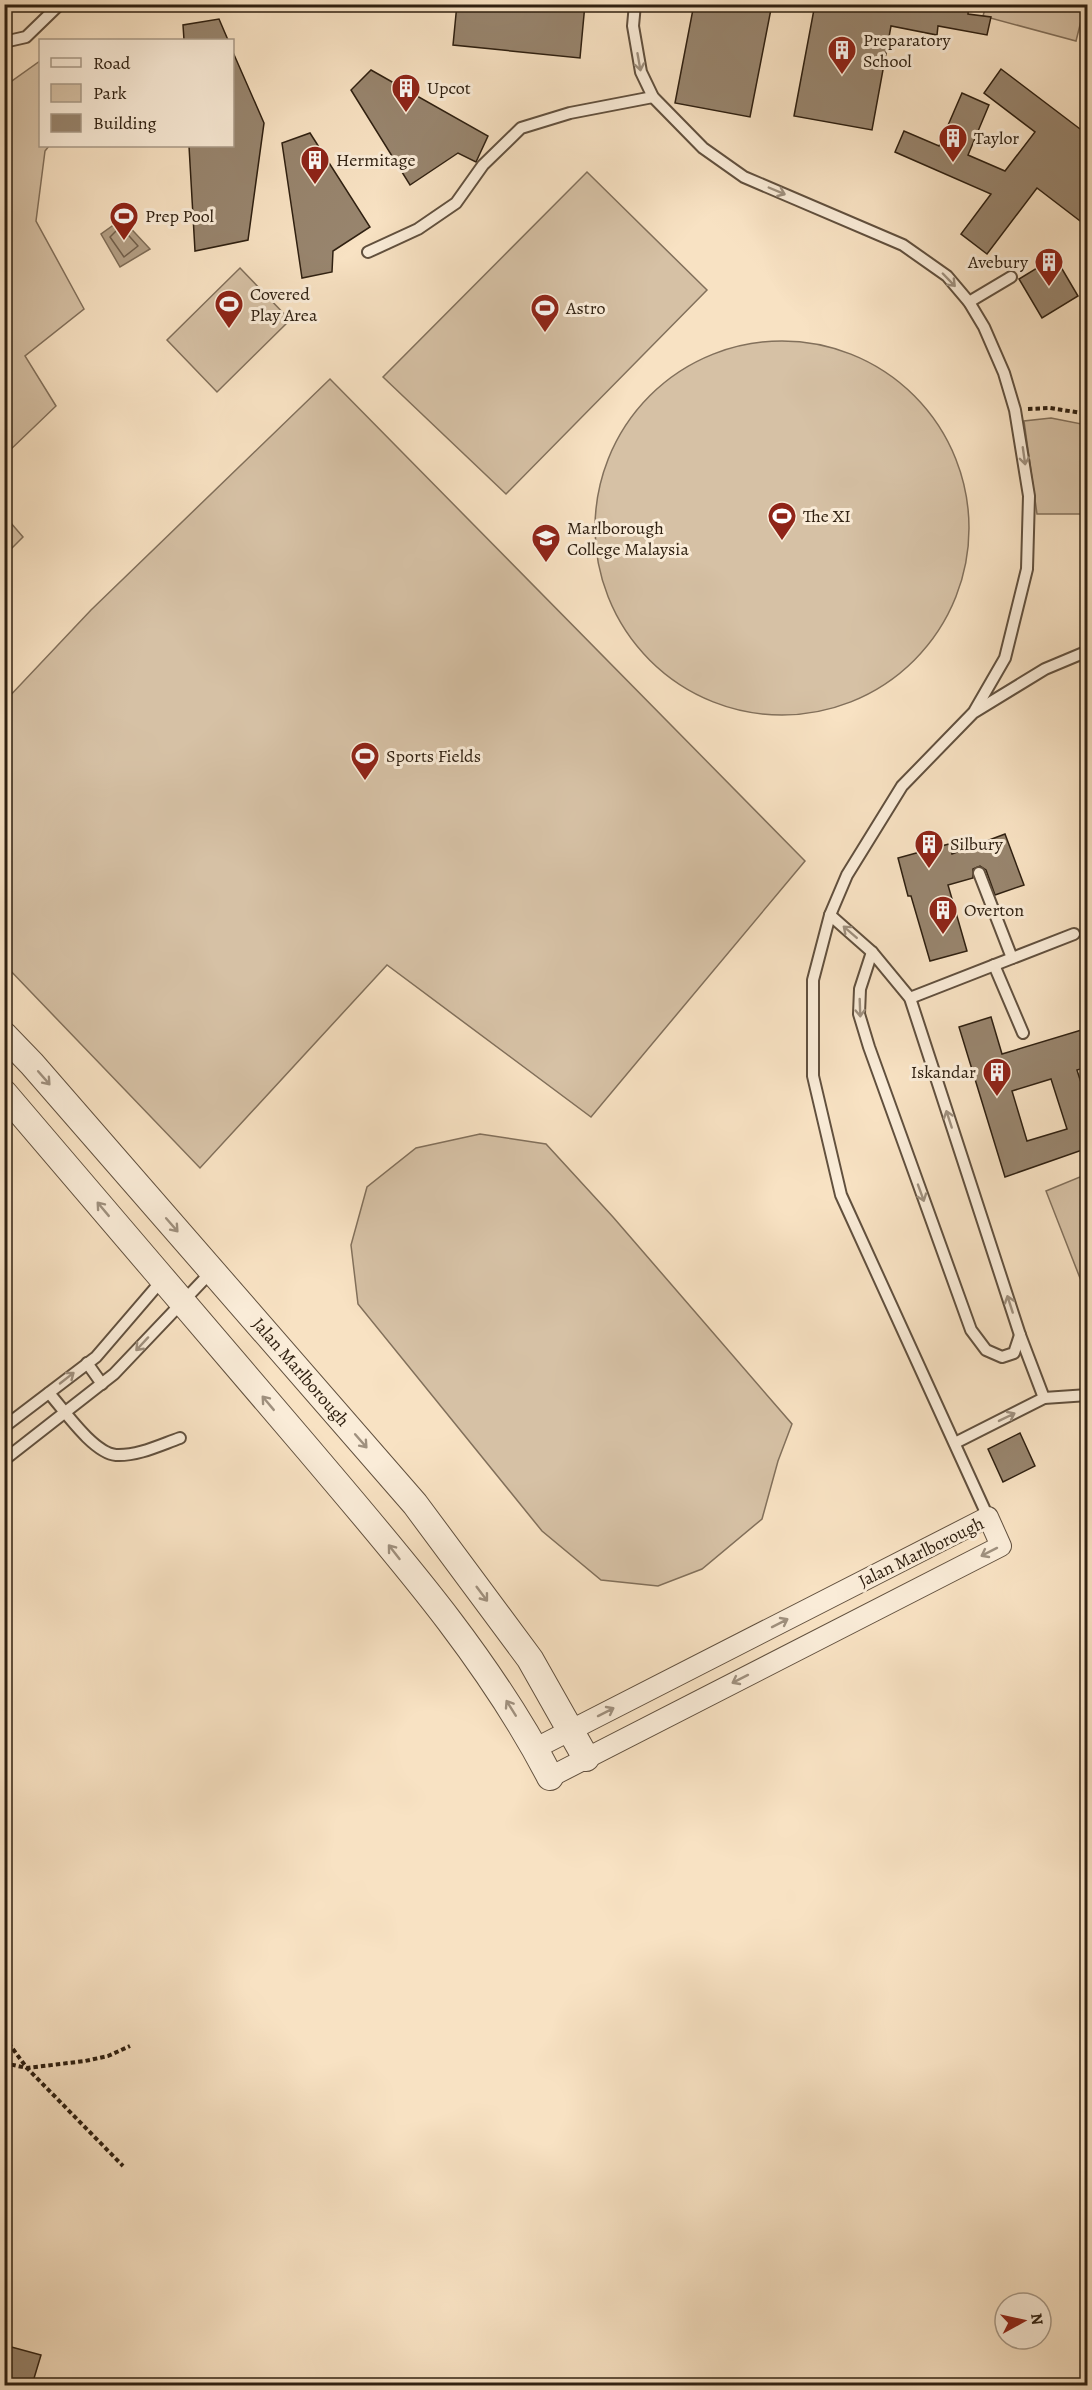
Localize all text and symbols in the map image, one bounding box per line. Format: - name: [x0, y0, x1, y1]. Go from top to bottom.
- place label: Preparatory School: [863, 28, 952, 73]
- building icon: Preparatory School: [826, 34, 858, 76]
- legend: [39, 39, 234, 147]
- text: Road: [93, 51, 131, 75]
- one-way arrow: [634, 52, 645, 72]
- building icon: Upcot: [390, 72, 422, 114]
- place label: Upcot: [427, 76, 471, 100]
- text: Park: [93, 81, 127, 105]
- text: Building: [93, 111, 157, 135]
- building icon: Taylor: [937, 122, 969, 164]
- place label: Taylor: [974, 126, 1019, 150]
- building icon: Hermitage: [299, 144, 331, 186]
- place label: Hermitage: [336, 148, 416, 172]
- one-way arrow: [767, 186, 785, 197]
- sports icon: Prep Pool: [108, 200, 140, 242]
- place label: Prep Pool: [145, 204, 215, 228]
- building icon: Avebury: [1033, 246, 1065, 288]
- place label: Avebury: [967, 250, 1029, 274]
- one-way arrow: [942, 272, 956, 287]
- place label: Covered Play Area: [250, 282, 318, 327]
- sports icon: Covered Play Area: [213, 288, 245, 330]
- sports icon: Astro: [529, 292, 561, 334]
- place label: Astro: [565, 296, 605, 320]
- one-way arrow: [1018, 446, 1029, 466]
- sports icon: The XI: [766, 500, 798, 542]
- place label: The XI: [803, 504, 851, 528]
- place label: Marlborough College Malaysia: [567, 516, 689, 561]
- school or university icon: Marlborough College Malaysia: [530, 522, 562, 564]
- sports icon: Sports Fields: [349, 740, 381, 782]
- place label: Sports Fields: [386, 744, 481, 768]
- building icon: Silbury: [913, 828, 945, 870]
- place label: Silbury: [950, 832, 1004, 856]
- building icon: Overton: [927, 894, 959, 936]
- place label: Overton: [964, 898, 1024, 922]
- one-way arrow: [842, 926, 858, 939]
- one-way arrow: [854, 998, 865, 1018]
- building icon: Iskandar: [981, 1056, 1013, 1098]
- place label: Iskandar: [911, 1060, 976, 1084]
- one-way arrow: [38, 1070, 51, 1086]
- one-way arrow: [943, 1110, 954, 1129]
- one-way arrow: [917, 1183, 928, 1202]
- one-way arrow: [97, 1201, 110, 1217]
- one-way arrow: [166, 1217, 179, 1233]
- one-way arrow: [1003, 1295, 1014, 1314]
- street label: Jalan Marlborough: [247, 1312, 355, 1432]
- one-way arrow: [135, 1337, 149, 1352]
- one-way arrow: [59, 1372, 75, 1385]
- one-way arrow: [261, 1396, 275, 1411]
- one-way arrow: [998, 1411, 1015, 1423]
- one-way arrow: [354, 1434, 368, 1449]
- street label: Jalan Marlborough: [854, 1511, 988, 1593]
- one-way arrow: [387, 1545, 400, 1561]
- one-way arrow: [980, 1547, 998, 1558]
- one-way arrow: [475, 1586, 488, 1602]
- one-way arrow: [770, 1617, 788, 1628]
- one-way arrow: [732, 1674, 750, 1685]
- one-way arrow: [504, 1700, 516, 1717]
- one-way arrow: [597, 1705, 615, 1717]
- north arrow: [993, 2291, 1053, 2351]
- text: N: [1025, 2312, 1049, 2327]

